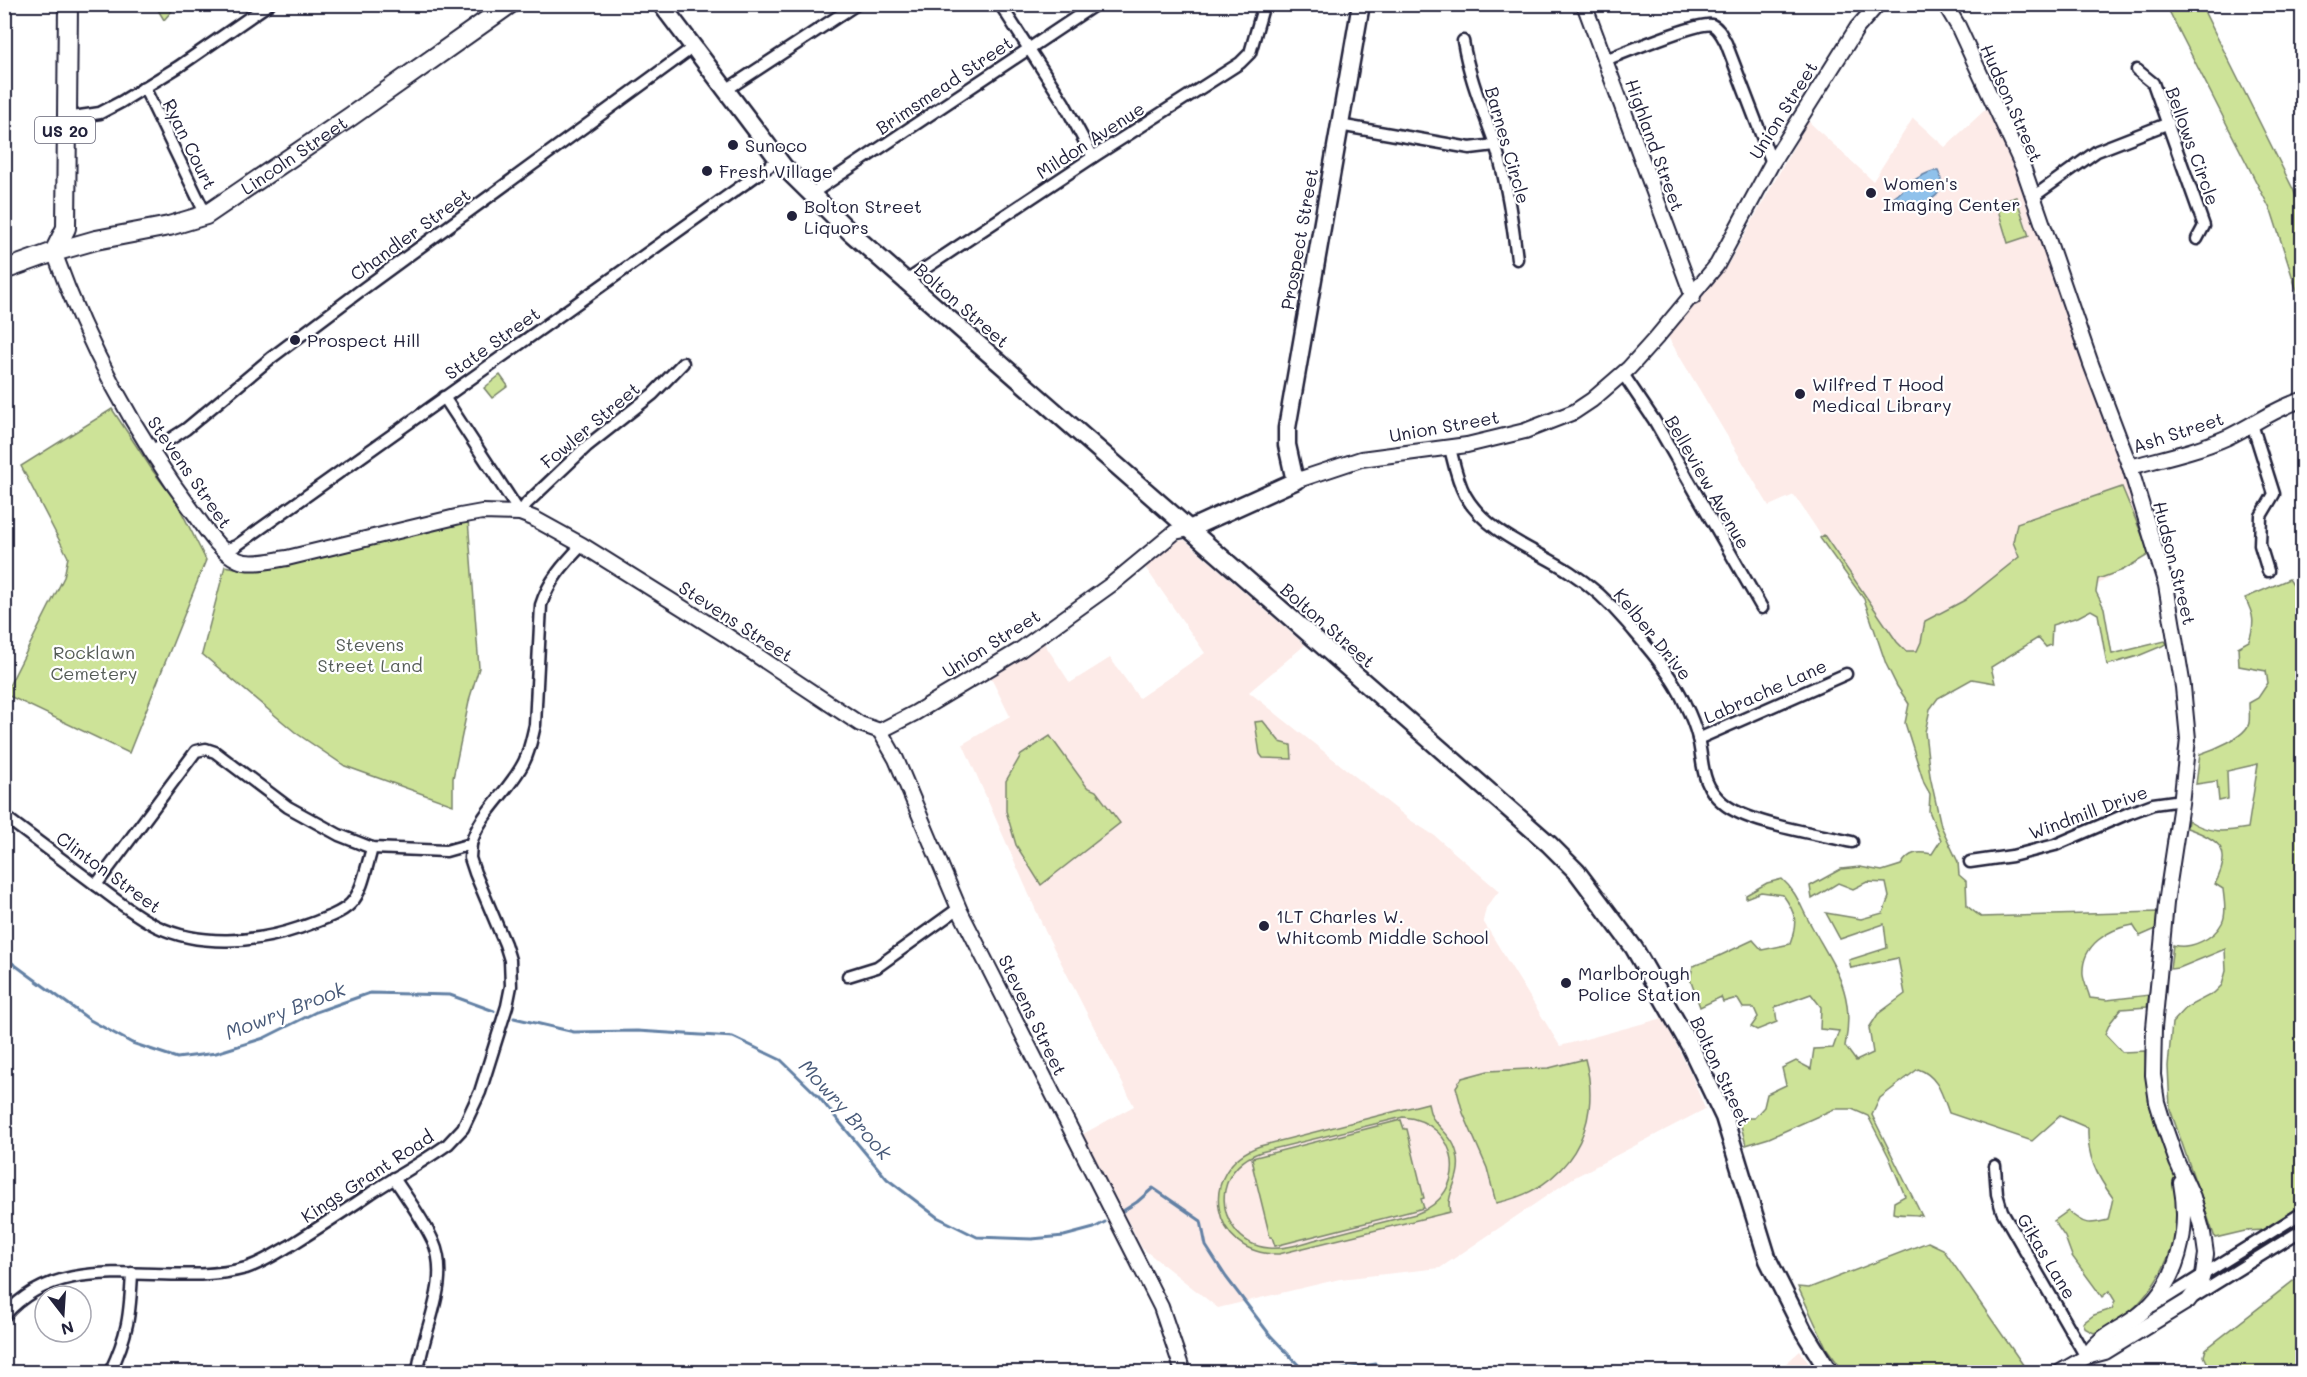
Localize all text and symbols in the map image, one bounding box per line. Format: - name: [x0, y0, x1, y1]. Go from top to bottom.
- street label: Brimsmead Street: [871, 30, 1017, 140]
- street label: Hudson Street: [1975, 40, 2049, 166]
- street label: Union Street: [1743, 56, 1823, 164]
- street label: Highland Street: [1620, 76, 1690, 214]
- street label: Barnes Circle: [1480, 84, 1536, 206]
- street label: Bellows Circle: [2160, 84, 2226, 208]
- street label: Ryan Court: [158, 95, 222, 193]
- street label: Mildon Avenue: [1031, 96, 1149, 184]
- street label: Lincoln Street: [236, 110, 352, 200]
- road number: US 20: [35, 117, 95, 143]
- place label: Sunoco: [745, 133, 807, 157]
- marker: Sunoco: [726, 138, 740, 152]
- place label: Fresh Village: [719, 159, 833, 183]
- marker: Fresh Village: [700, 164, 714, 178]
- street label: Prospect Street: [1275, 166, 1323, 312]
- place label: Women's Imaging Center: [1883, 171, 2021, 216]
- street label: Chandler Street: [345, 182, 475, 286]
- marker: Women's Imaging Center: [1864, 186, 1878, 200]
- place label: Bolton Street Liquors: [804, 194, 922, 239]
- marker: Bolton Street Liquors: [785, 209, 799, 223]
- street label: Bolton Street: [910, 257, 1014, 353]
- street label: State Street: [439, 301, 545, 385]
- place label: Prospect Hill: [307, 328, 420, 352]
- marker: Prospect Hill: [288, 333, 302, 347]
- place label: Wilfred T Hood Medical Library: [1812, 372, 1952, 417]
- street label: Fowler Street: [535, 376, 645, 474]
- marker: Wilfred T Hood Medical Library: [1793, 387, 1807, 401]
- street label: Union Street: [1387, 405, 1501, 447]
- street label: Ash Street: [2129, 406, 2227, 458]
- street label: Stevens Street: [142, 411, 238, 533]
- street label: Belleview Avenue: [1660, 411, 1756, 553]
- street label: Hudson Street: [2148, 499, 2202, 627]
- street label: Stevens Street: [674, 575, 798, 667]
- street label: Bolton Street: [1276, 577, 1380, 673]
- street label: Kelber Drive: [1609, 583, 1697, 685]
- street label: Union Street: [937, 603, 1045, 683]
- park label: Stevens Street Land: [317, 632, 423, 677]
- park label: Rocklawn Cemetery: [51, 640, 137, 685]
- street label: Labrache Lane: [1700, 653, 1830, 729]
- street label: Windmill Drive: [2025, 779, 2151, 845]
- street label: Clinton Street: [52, 826, 166, 918]
- place label: 1LT Charles W. Whitcomb Middle School: [1276, 904, 1489, 949]
- marker: 1LT Charles W. Whitcomb Middle School: [1257, 919, 1271, 933]
- street label: Stevens Street: [993, 951, 1073, 1079]
- place label: Marlborough Police Station: [1578, 961, 1701, 1006]
- water label: Mowry Brook: [221, 975, 349, 1045]
- marker: Marlborough Police Station: [1559, 976, 1573, 990]
- street label: Bolton Street: [1685, 1012, 1757, 1130]
- water label: Mowry Brook: [794, 1053, 898, 1165]
- street label: Kings Grant Road: [296, 1124, 438, 1228]
- street label: Gikas Lane: [2012, 1209, 2082, 1303]
- north arrow: [33, 1284, 93, 1344]
- text: N: [59, 1317, 76, 1341]

